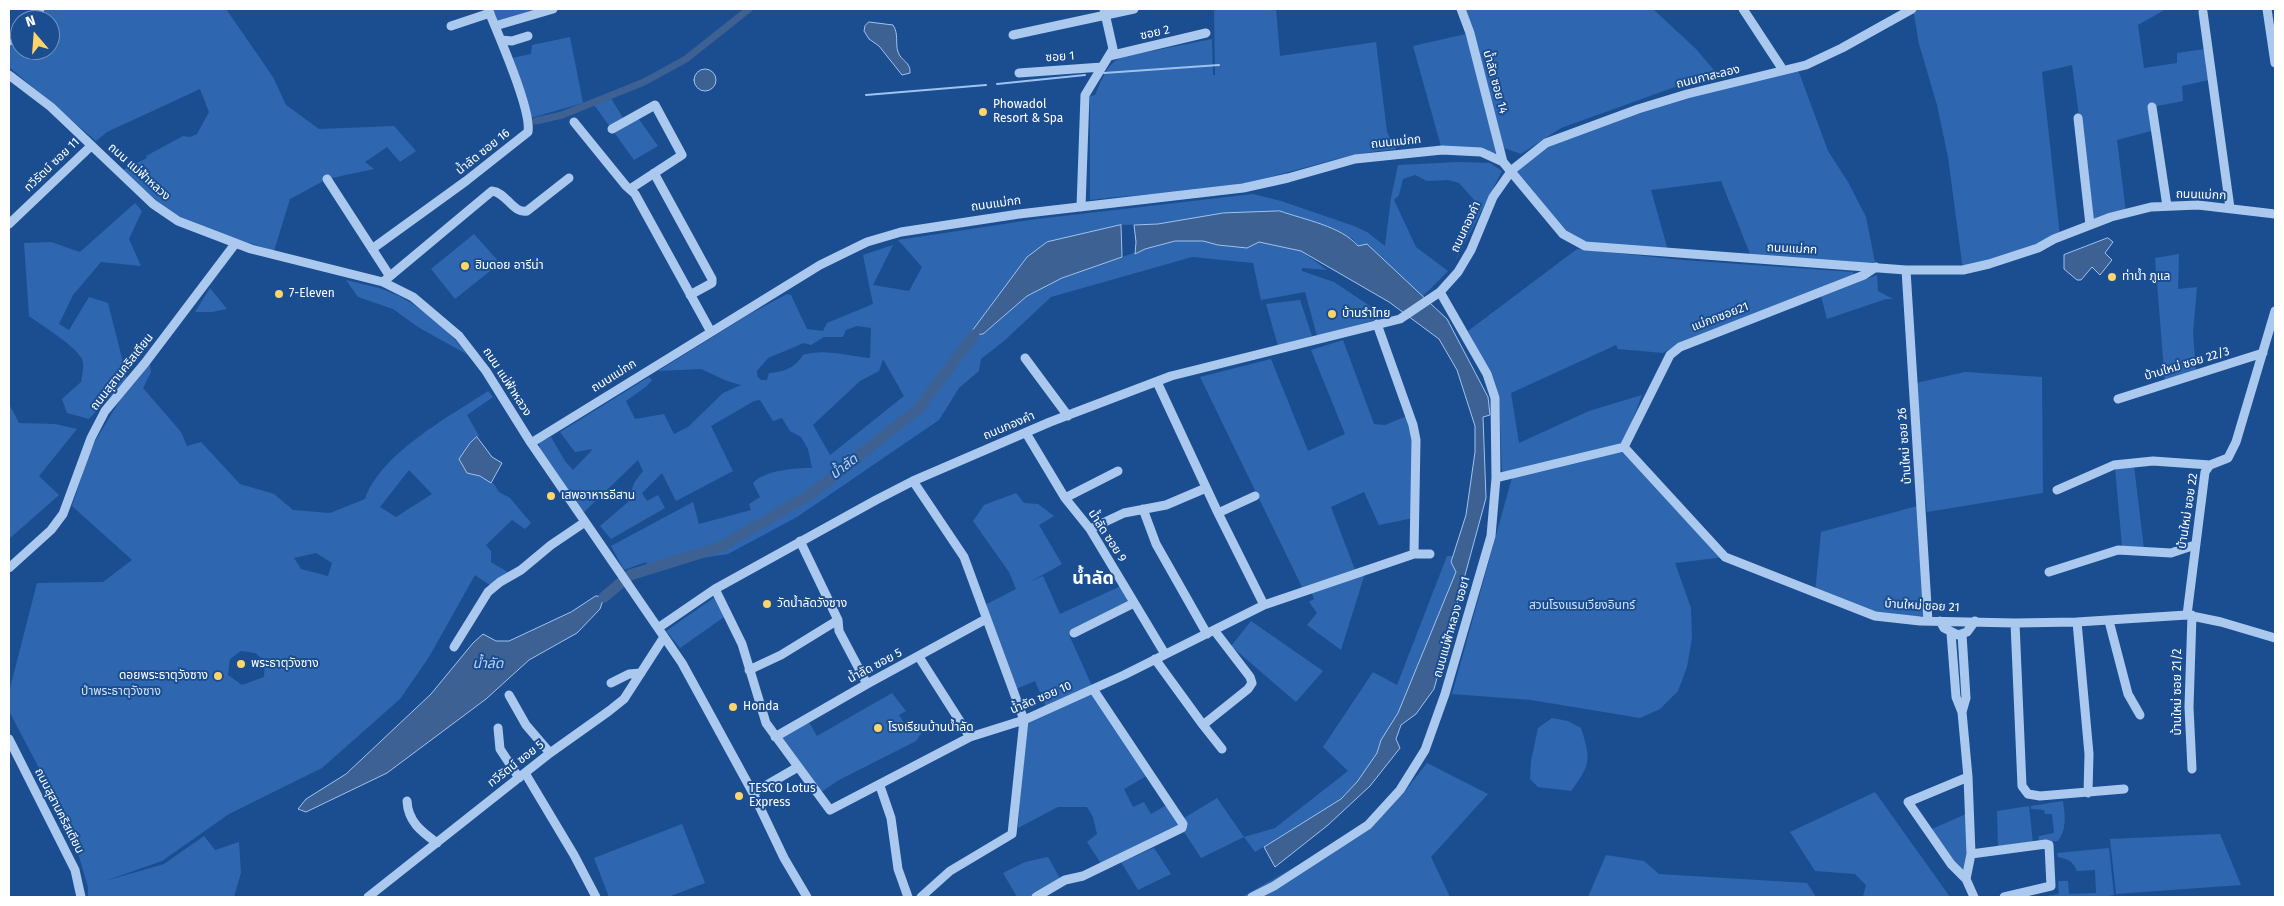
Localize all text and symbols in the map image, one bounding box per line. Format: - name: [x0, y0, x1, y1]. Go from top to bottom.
- north arrow: [10, 10, 60, 60]
- text: N: [23, 12, 38, 31]
- street label: ซอย 2: [1139, 23, 1171, 43]
- street label: ซอย 1: [1045, 49, 1075, 65]
- street label: น้ำลัด ซอย 14: [1480, 49, 1510, 115]
- street label: ถนนกาสะลอง: [1675, 62, 1741, 92]
- place label: Phowadol Resort & Spa: [993, 98, 1063, 126]
- marker: Phowadol Resort & Spa: [977, 106, 989, 118]
- street label: น้ำลัด ซอย 16: [453, 126, 513, 178]
- street label: ถนนแม่กก: [1370, 132, 1422, 152]
- street label: ทวีรัตน์ ซอย 11: [21, 135, 83, 195]
- street label: ถนน แม่ฟ้าหลวง: [105, 140, 173, 204]
- street label: ถนนแม่กก: [2176, 187, 2226, 203]
- street label: ถนนแม่กก: [970, 193, 1022, 215]
- street label: ถนนกองคำ: [1448, 199, 1484, 255]
- street label: ถนนแม่กก: [1766, 240, 1818, 258]
- place label: ฮิมดอย อารีน่า: [475, 259, 544, 273]
- marker: ฮิมดอย อารีน่า: [459, 260, 471, 272]
- place label: ท่าน้ำ ภูแล: [2122, 270, 2170, 284]
- marker: ท่าน้ำ ภูแล: [2106, 271, 2118, 283]
- place label: 7-Eleven: [289, 287, 335, 301]
- marker: 7-Eleven: [273, 288, 285, 300]
- street label: แม่กกซอย21: [1689, 300, 1751, 334]
- place label: บ้านรำไทย: [1342, 307, 1390, 321]
- marker: บ้านรำไทย: [1326, 308, 1338, 320]
- street label: ถนนสุสานคริสเตียน: [88, 331, 156, 413]
- street label: บ้านใหม่ ซอย 22/3: [2143, 344, 2231, 384]
- street label: ถนน แม่ฟ้าหลวง: [480, 345, 534, 419]
- street label: ถนนแม่กก: [589, 357, 639, 395]
- street label: บ้านใหม่ ซอย 26: [1895, 407, 1915, 485]
- street label: ถนนกองคำ: [981, 409, 1037, 443]
- water label: น้ำลัด: [827, 451, 861, 483]
- street label: บ้านใหม่ ซอย 22: [2175, 472, 2201, 550]
- place label: เสพอาหารอีสาน: [561, 489, 635, 503]
- marker: เสพอาหารอีสาน: [545, 490, 557, 502]
- street label: น้ำลัด ซอย 9: [1085, 507, 1129, 565]
- district label: น้ำลัด: [1072, 568, 1114, 590]
- street label: ถนนแม่ฟ้าหลวง ซอย1: [1431, 575, 1473, 679]
- place label: วัดน้ำลัดวังซาง: [777, 597, 847, 611]
- street label: บ้านใหม่ ซอย 21: [1884, 597, 1960, 615]
- marker: วัดน้ำลัดวังซาง: [761, 598, 773, 610]
- park label: สวนโรงแรมเวียงอินทร์: [1529, 599, 1635, 613]
- street label: น้ำลัด ซอย 5: [845, 646, 905, 686]
- street label: บ้านใหม่ ซอย 21/2: [2171, 649, 2185, 735]
- water label: น้ำลัด: [473, 656, 503, 672]
- place label: พระธาตุวังซาง: [251, 657, 319, 671]
- marker: พระธาตุวังซาง: [235, 658, 247, 670]
- place label: ดอยพระธาตุวังซาง: [119, 669, 208, 683]
- marker: ดอยพระธาตุวังซาง: [212, 670, 224, 682]
- street label: น้ำลัด ซอย 10: [1008, 679, 1074, 717]
- park label: ป่าพระธาตุวังซาง: [81, 685, 161, 699]
- place label: Honda: [743, 700, 779, 714]
- marker: Honda: [727, 701, 739, 713]
- place label: โรงเรียนบ้านน้ำลัด: [888, 721, 974, 735]
- marker: โรงเรียนบ้านน้ำลัด: [872, 722, 884, 734]
- street label: ทวีรัตน์ ซอย 5: [485, 738, 547, 790]
- street label: ถนนสุสานคริสเตียน: [31, 766, 87, 856]
- place label: TESCO Lotus Express: [749, 782, 816, 810]
- marker: TESCO Lotus Express: [733, 790, 745, 802]

